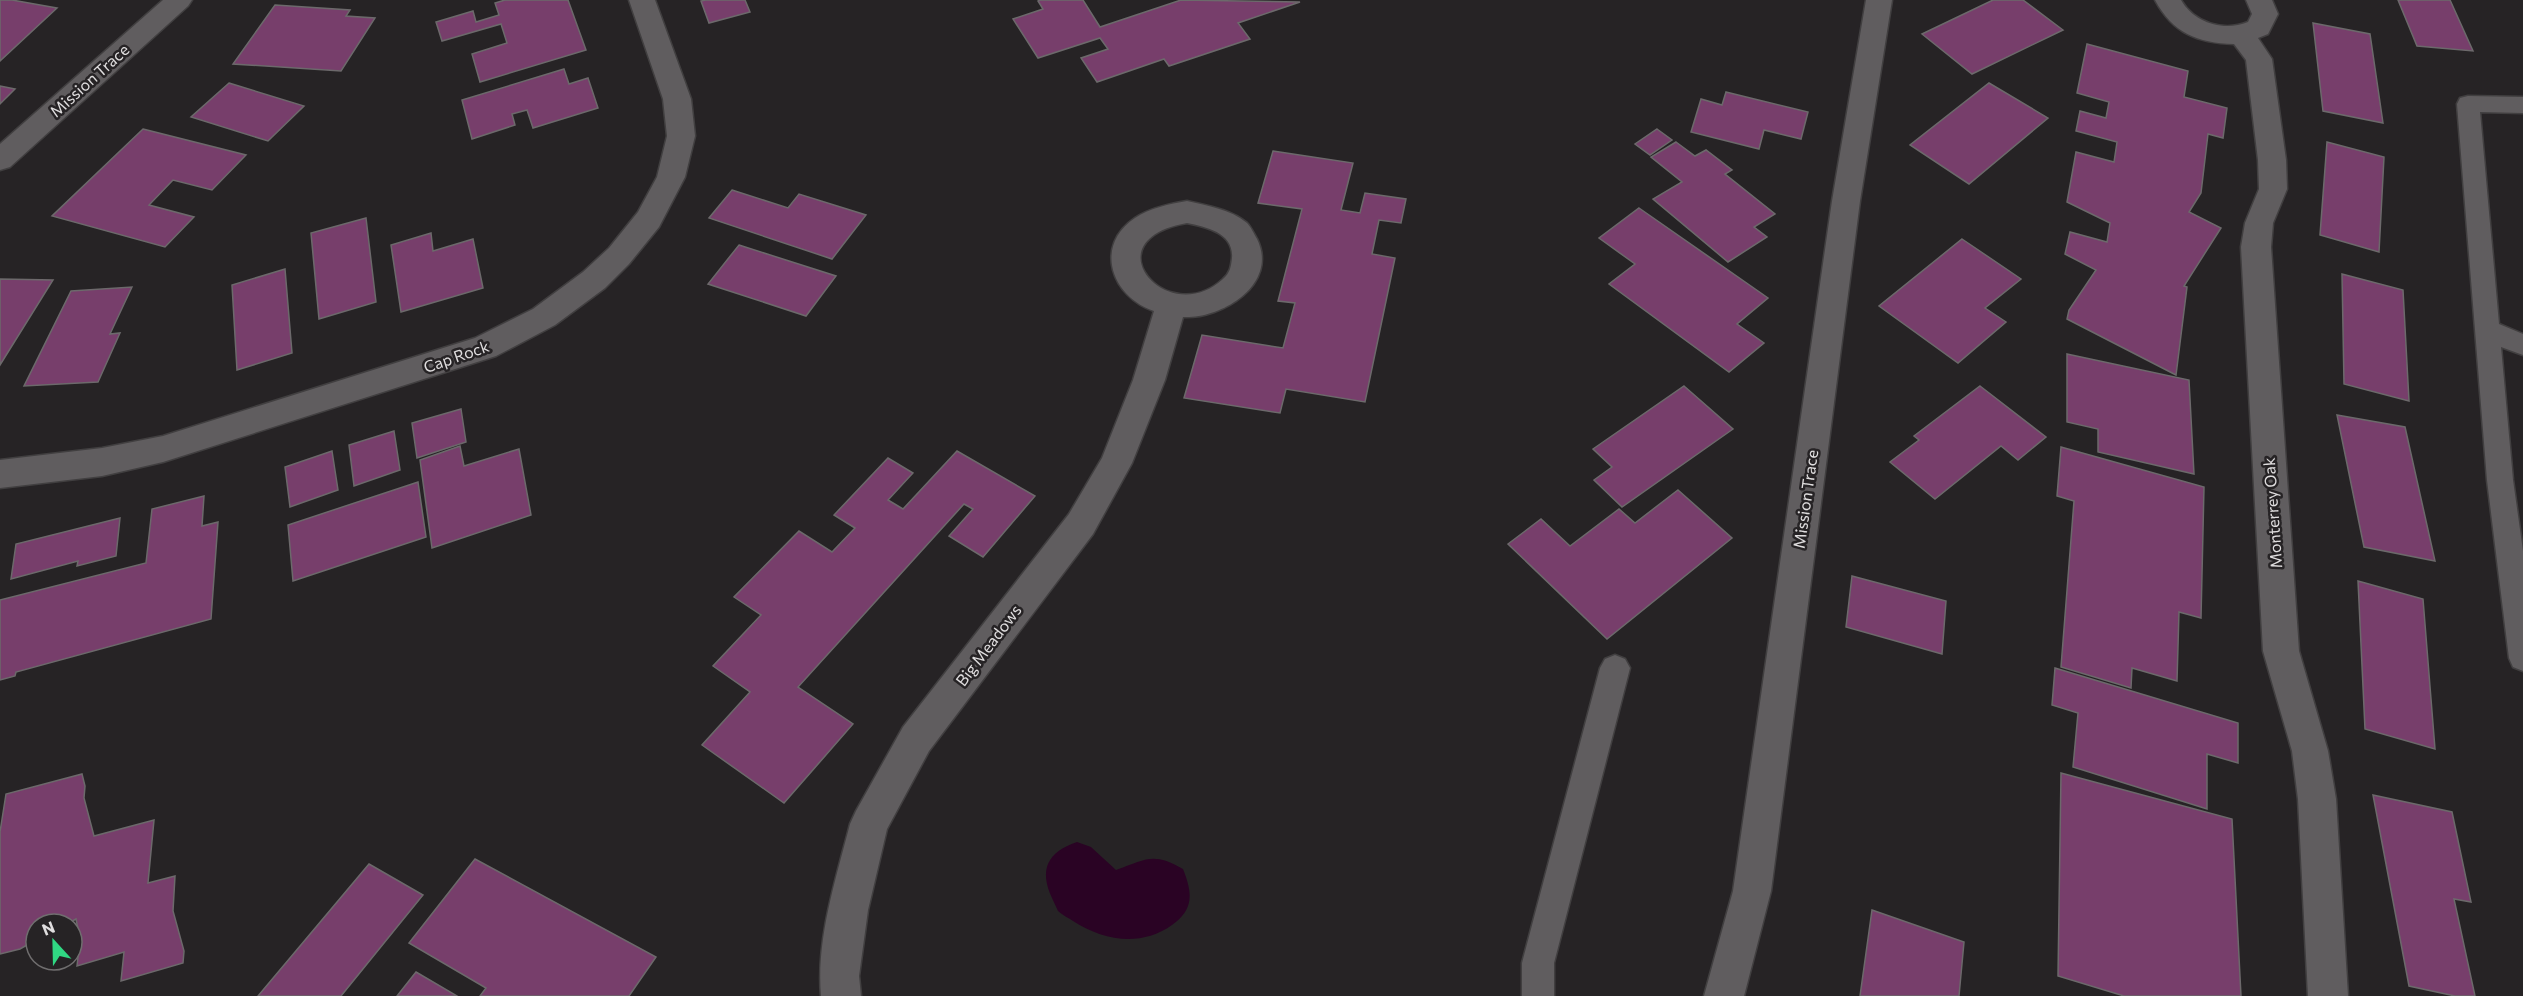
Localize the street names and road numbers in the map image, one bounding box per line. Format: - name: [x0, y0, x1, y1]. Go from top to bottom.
- street label: Mission Trace: [46, 40, 132, 120]
- street label: Cap Rock: [421, 336, 492, 376]
- street label: Mission Trace: [1789, 448, 1821, 550]
- street label: Monterrey Oak: [2259, 457, 2285, 569]
- street label: Big Meadows: [951, 601, 1025, 689]

